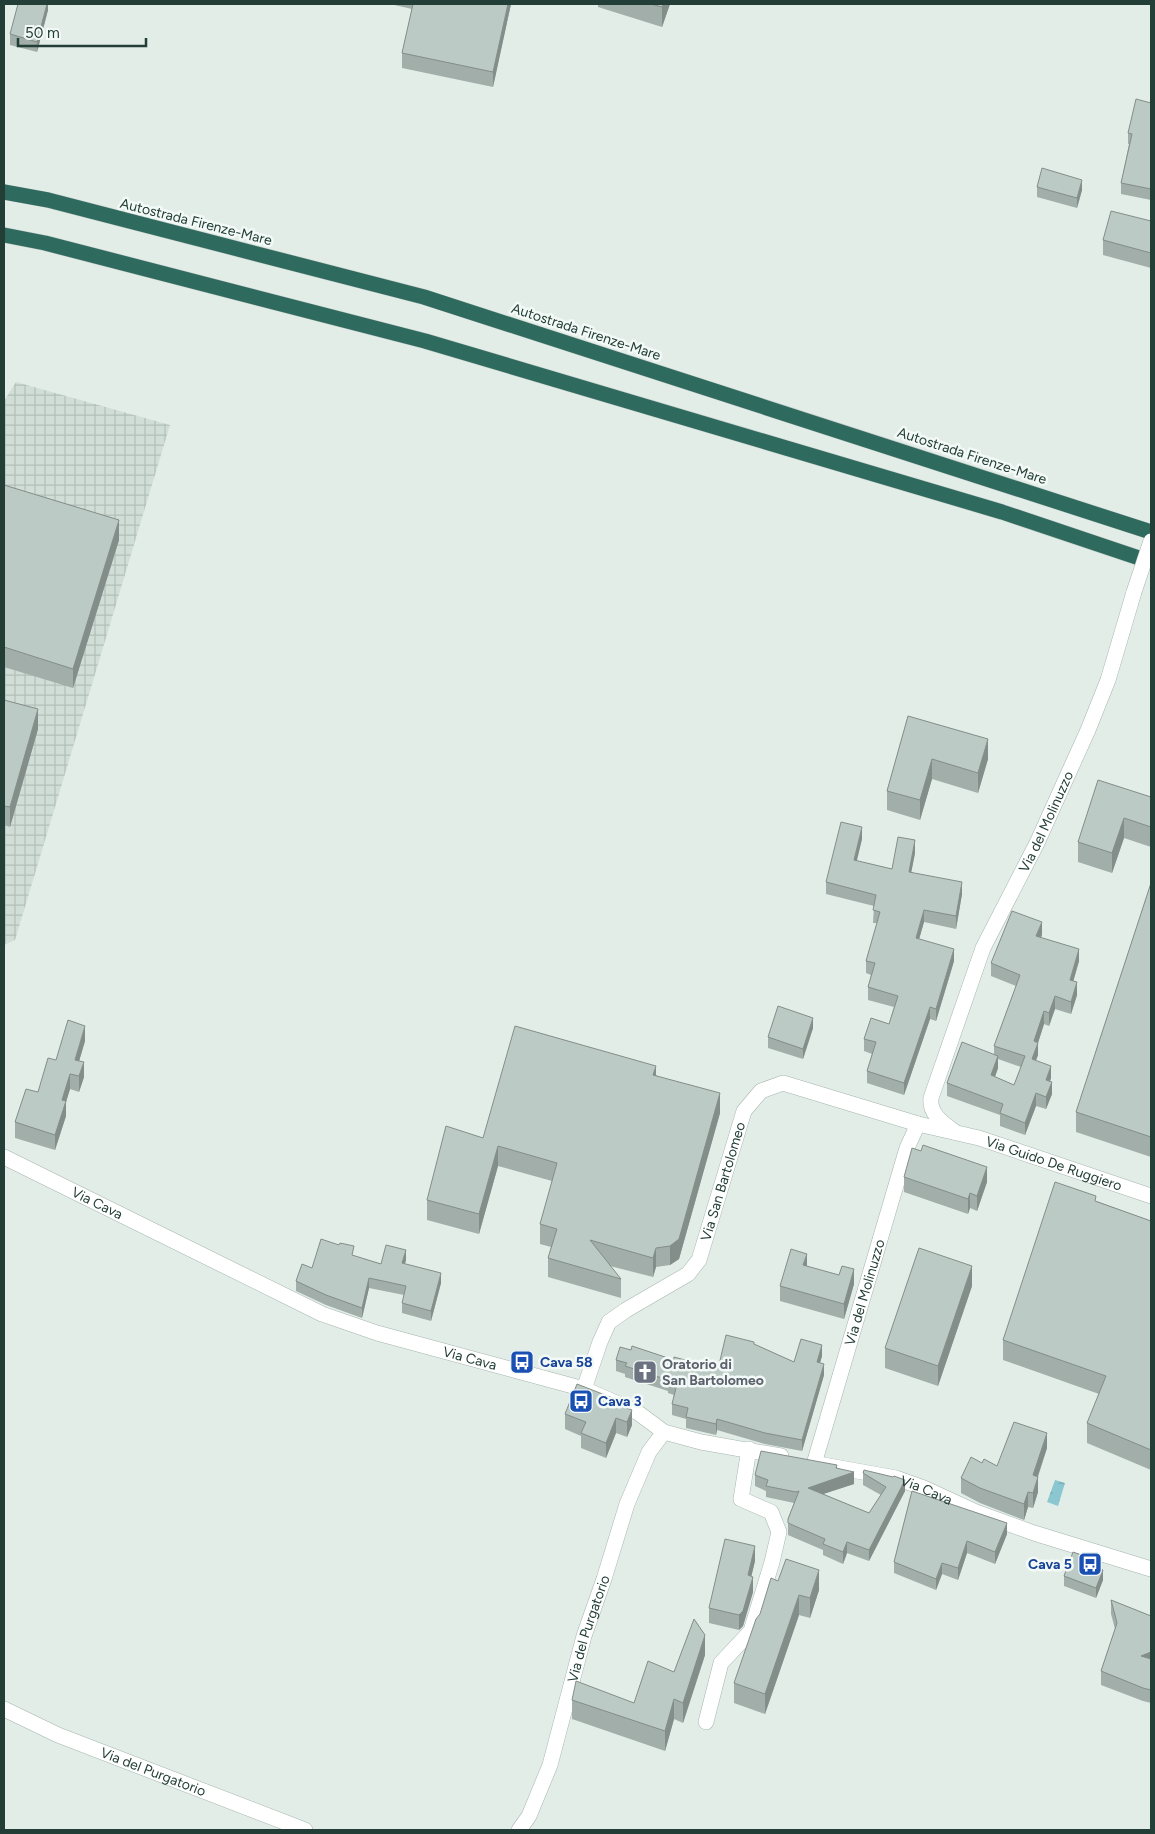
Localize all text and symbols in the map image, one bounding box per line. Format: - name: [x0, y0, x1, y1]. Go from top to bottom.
- scale bar: [18, 15, 145, 47]
- text: 50 m: [25, 24, 60, 42]
- street label: Autostrada Firenze-Mare: [118, 195, 274, 249]
- street label: Autostrada Firenze-Mare: [509, 300, 663, 364]
- street label: Autostrada Firenze-Mare: [895, 424, 1049, 488]
- street label: Via del Molinuzzo: [1015, 768, 1077, 875]
- street label: Via San Bartolomeo: [697, 1120, 749, 1243]
- street label: Via Guido De Ruggiero: [984, 1132, 1124, 1194]
- street label: Via Cava: [69, 1183, 126, 1223]
- street label: Via del Molinuzzo: [841, 1237, 888, 1347]
- street label: Via Cava: [441, 1343, 499, 1373]
- bus stop icon: Cava 58: [509, 1349, 535, 1375]
- place label: Cava 58: [540, 1354, 592, 1371]
- place label: Oratorio di San Bartolomeo: [662, 1356, 764, 1389]
- church icon: Oratorio di San Bartolomeo: [632, 1359, 658, 1385]
- bus stop icon: Cava 3: [568, 1388, 594, 1414]
- place label: Cava 3: [598, 1393, 642, 1410]
- street label: Via Cava: [898, 1472, 955, 1509]
- bus stop icon: Cava 5: [1077, 1551, 1103, 1577]
- place label: Cava 5: [1028, 1556, 1072, 1573]
- street label: Via del Purgatorio: [564, 1573, 613, 1684]
- street label: Via del Purgatorio: [98, 1744, 208, 1800]

